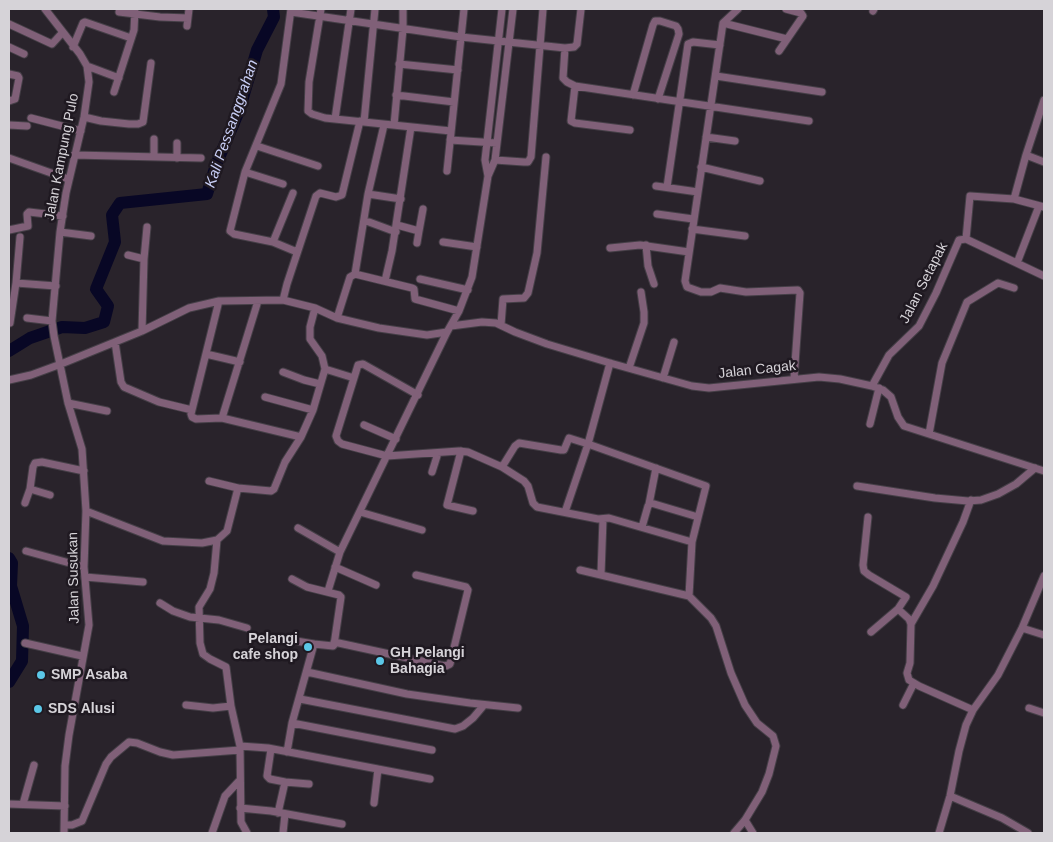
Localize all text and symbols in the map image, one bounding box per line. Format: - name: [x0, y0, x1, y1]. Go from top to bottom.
- water label: Kali Pessanggrahan: [202, 58, 262, 190]
- street label: Jalan Kampung Pulo: [41, 92, 83, 222]
- street label: Jalan Setapak: [896, 240, 952, 326]
- street label: Jalan Cagak: [717, 358, 797, 382]
- street label: Jalan Susukan: [65, 532, 83, 624]
- place label: Pelangi cafe shop: [233, 631, 298, 664]
- marker: Pelangi cafe shop: [302, 641, 314, 653]
- place label: GH Pelangi Bahagia: [390, 645, 465, 678]
- marker: GH Pelangi Bahagia: [374, 655, 386, 667]
- place label: SMP Asaba: [51, 667, 127, 683]
- marker: SMP Asaba: [35, 669, 47, 681]
- place label: SDS Alusi: [48, 701, 115, 717]
- marker: SDS Alusi: [32, 703, 44, 715]

